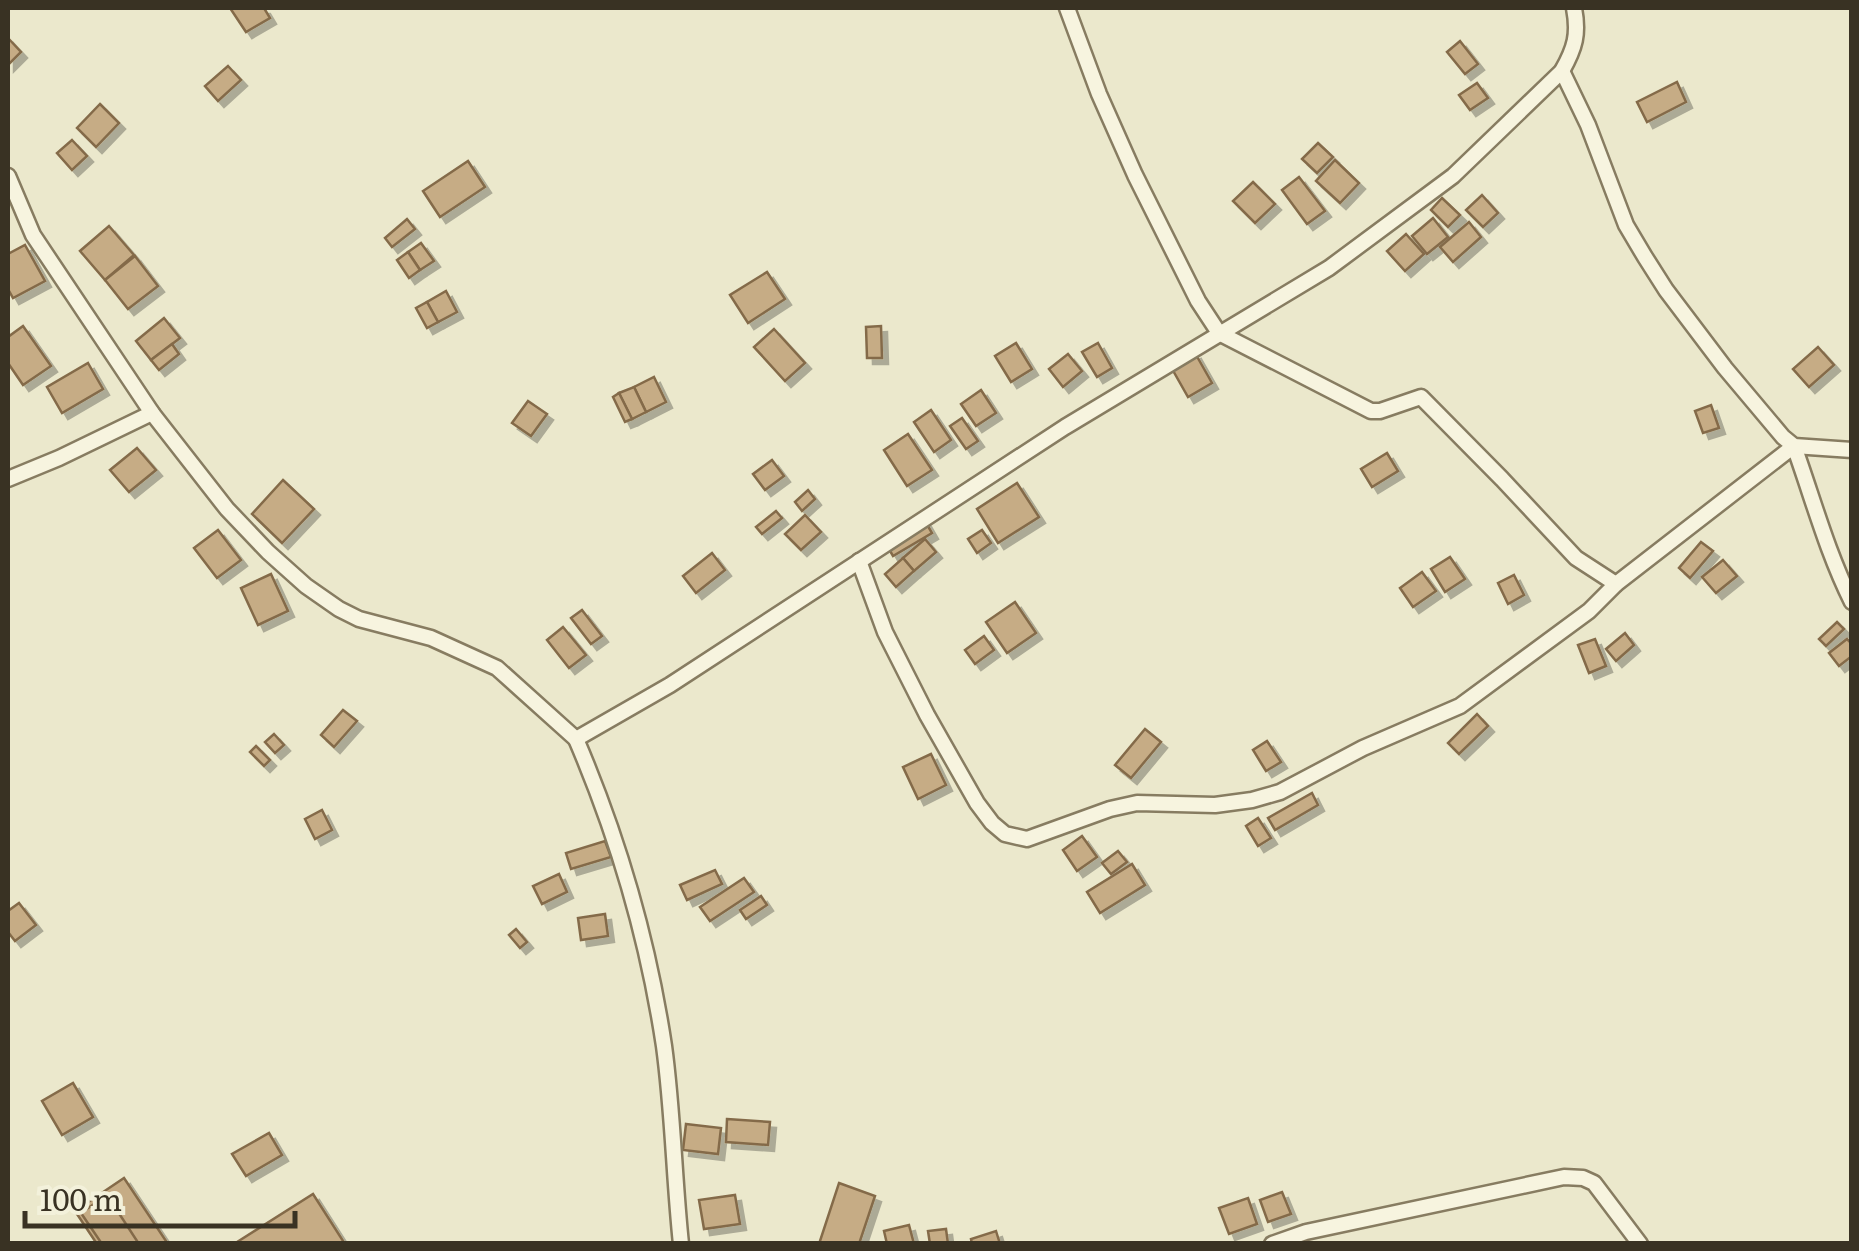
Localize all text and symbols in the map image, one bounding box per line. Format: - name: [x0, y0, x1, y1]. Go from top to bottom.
- scale bar: [25, 1166, 295, 1228]
- text: 100 m: [40, 1176, 122, 1220]

